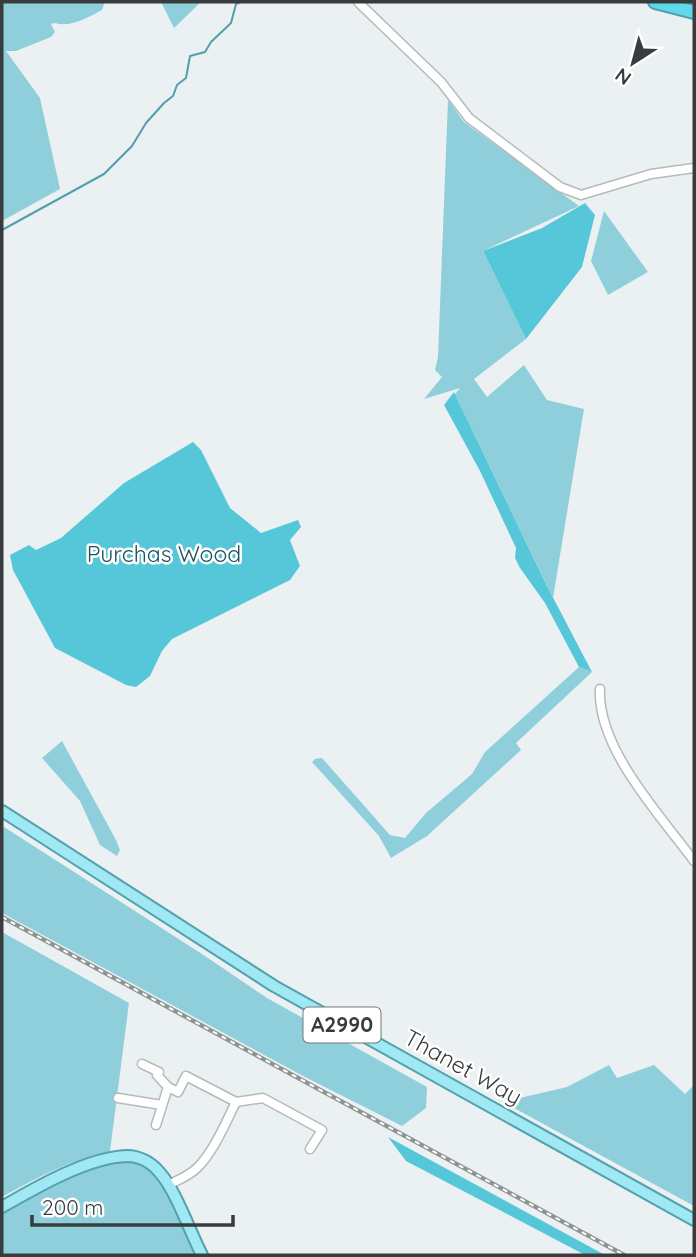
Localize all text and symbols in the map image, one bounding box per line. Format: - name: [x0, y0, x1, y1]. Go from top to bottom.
- north arrow: [598, 28, 668, 98]
- text: N: [610, 63, 636, 91]
- park label: Purchas Wood: [87, 539, 241, 568]
- road number: A2990: [304, 1007, 380, 1042]
- street label: Thanet Way: [399, 1022, 527, 1111]
- scale bar: [32, 1184, 233, 1228]
- text: 200 m: [42, 1194, 104, 1220]

